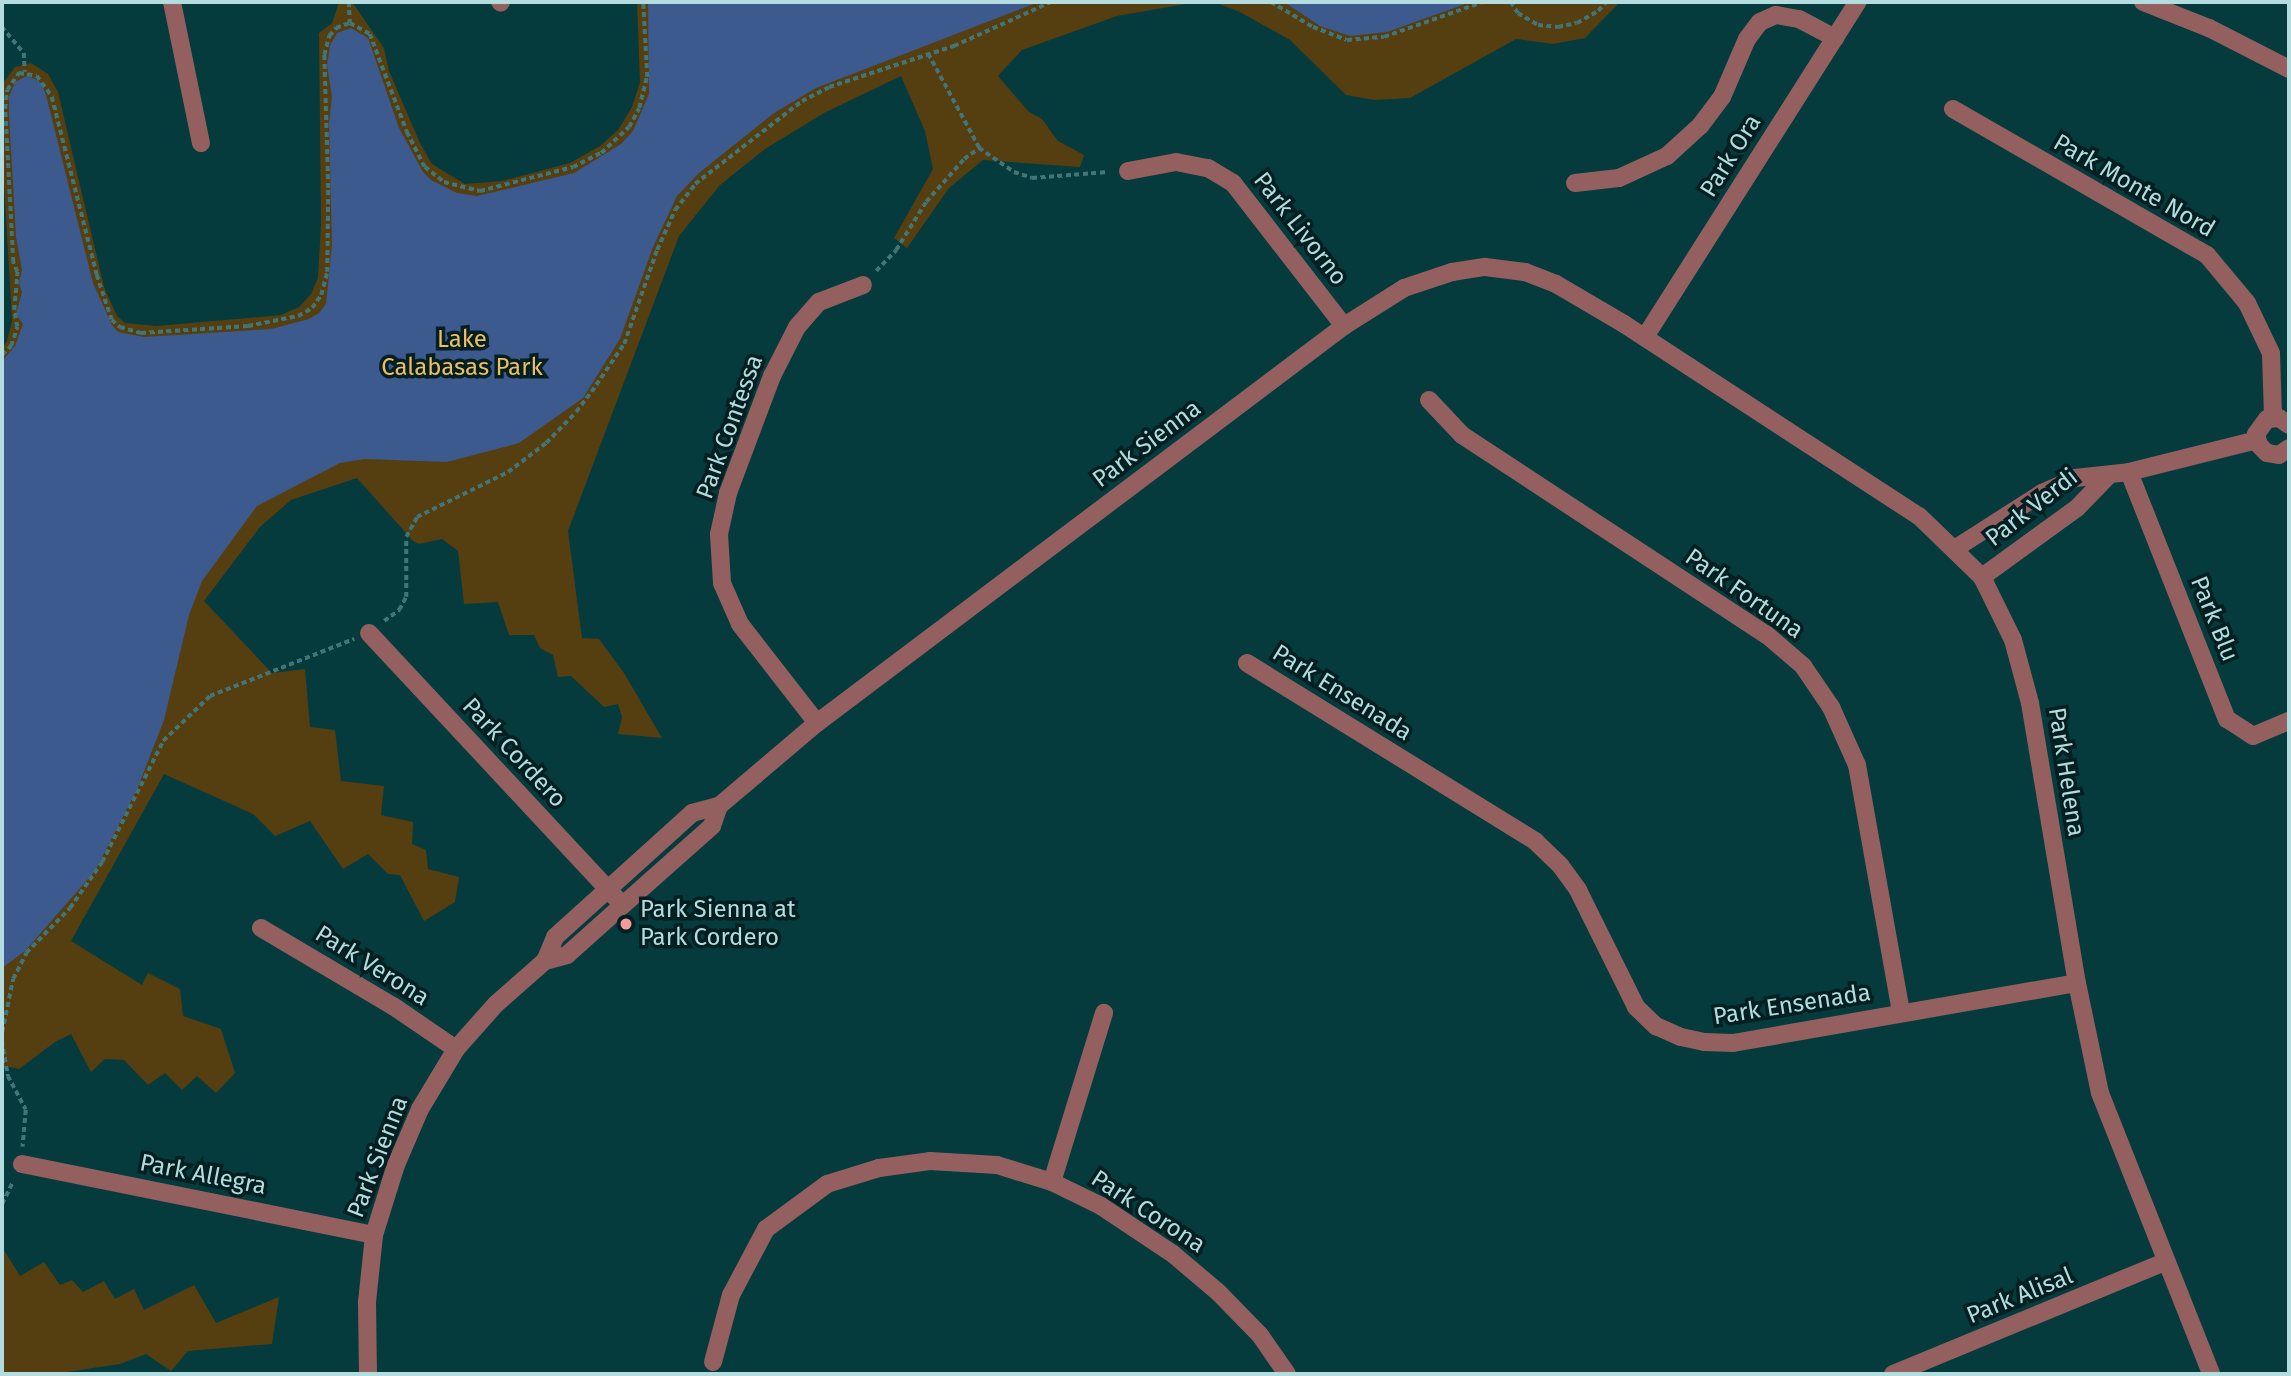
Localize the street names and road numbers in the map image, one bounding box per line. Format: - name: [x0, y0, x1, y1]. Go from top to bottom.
- street label: Park Ora: [1694, 109, 1768, 203]
- street label: Park Monte Nord: [2048, 128, 2220, 244]
- street label: Park Livorno: [1247, 167, 1353, 291]
- street label: Park Contessa: [691, 351, 769, 503]
- street label: Park Sienna: [1087, 394, 1207, 494]
- street label: Park Verdi: [1980, 463, 2084, 553]
- street label: Park Fortuna: [1679, 543, 1809, 645]
- street label: Park Blu: [2184, 572, 2244, 666]
- street label: Park Ensenada: [1267, 639, 1417, 747]
- street label: Park Cordero: [456, 692, 572, 814]
- street label: Park Helena: [2042, 705, 2090, 839]
- street label: Park Verona: [310, 920, 434, 1012]
- street label: Park Ensenada: [1711, 978, 1873, 1032]
- street label: Park Sienna: [342, 1092, 414, 1222]
- street label: Park Allegra: [137, 1149, 269, 1201]
- street label: Park Corona: [1086, 1164, 1210, 1260]
- street label: Park Alisal: [1963, 1262, 2077, 1330]

